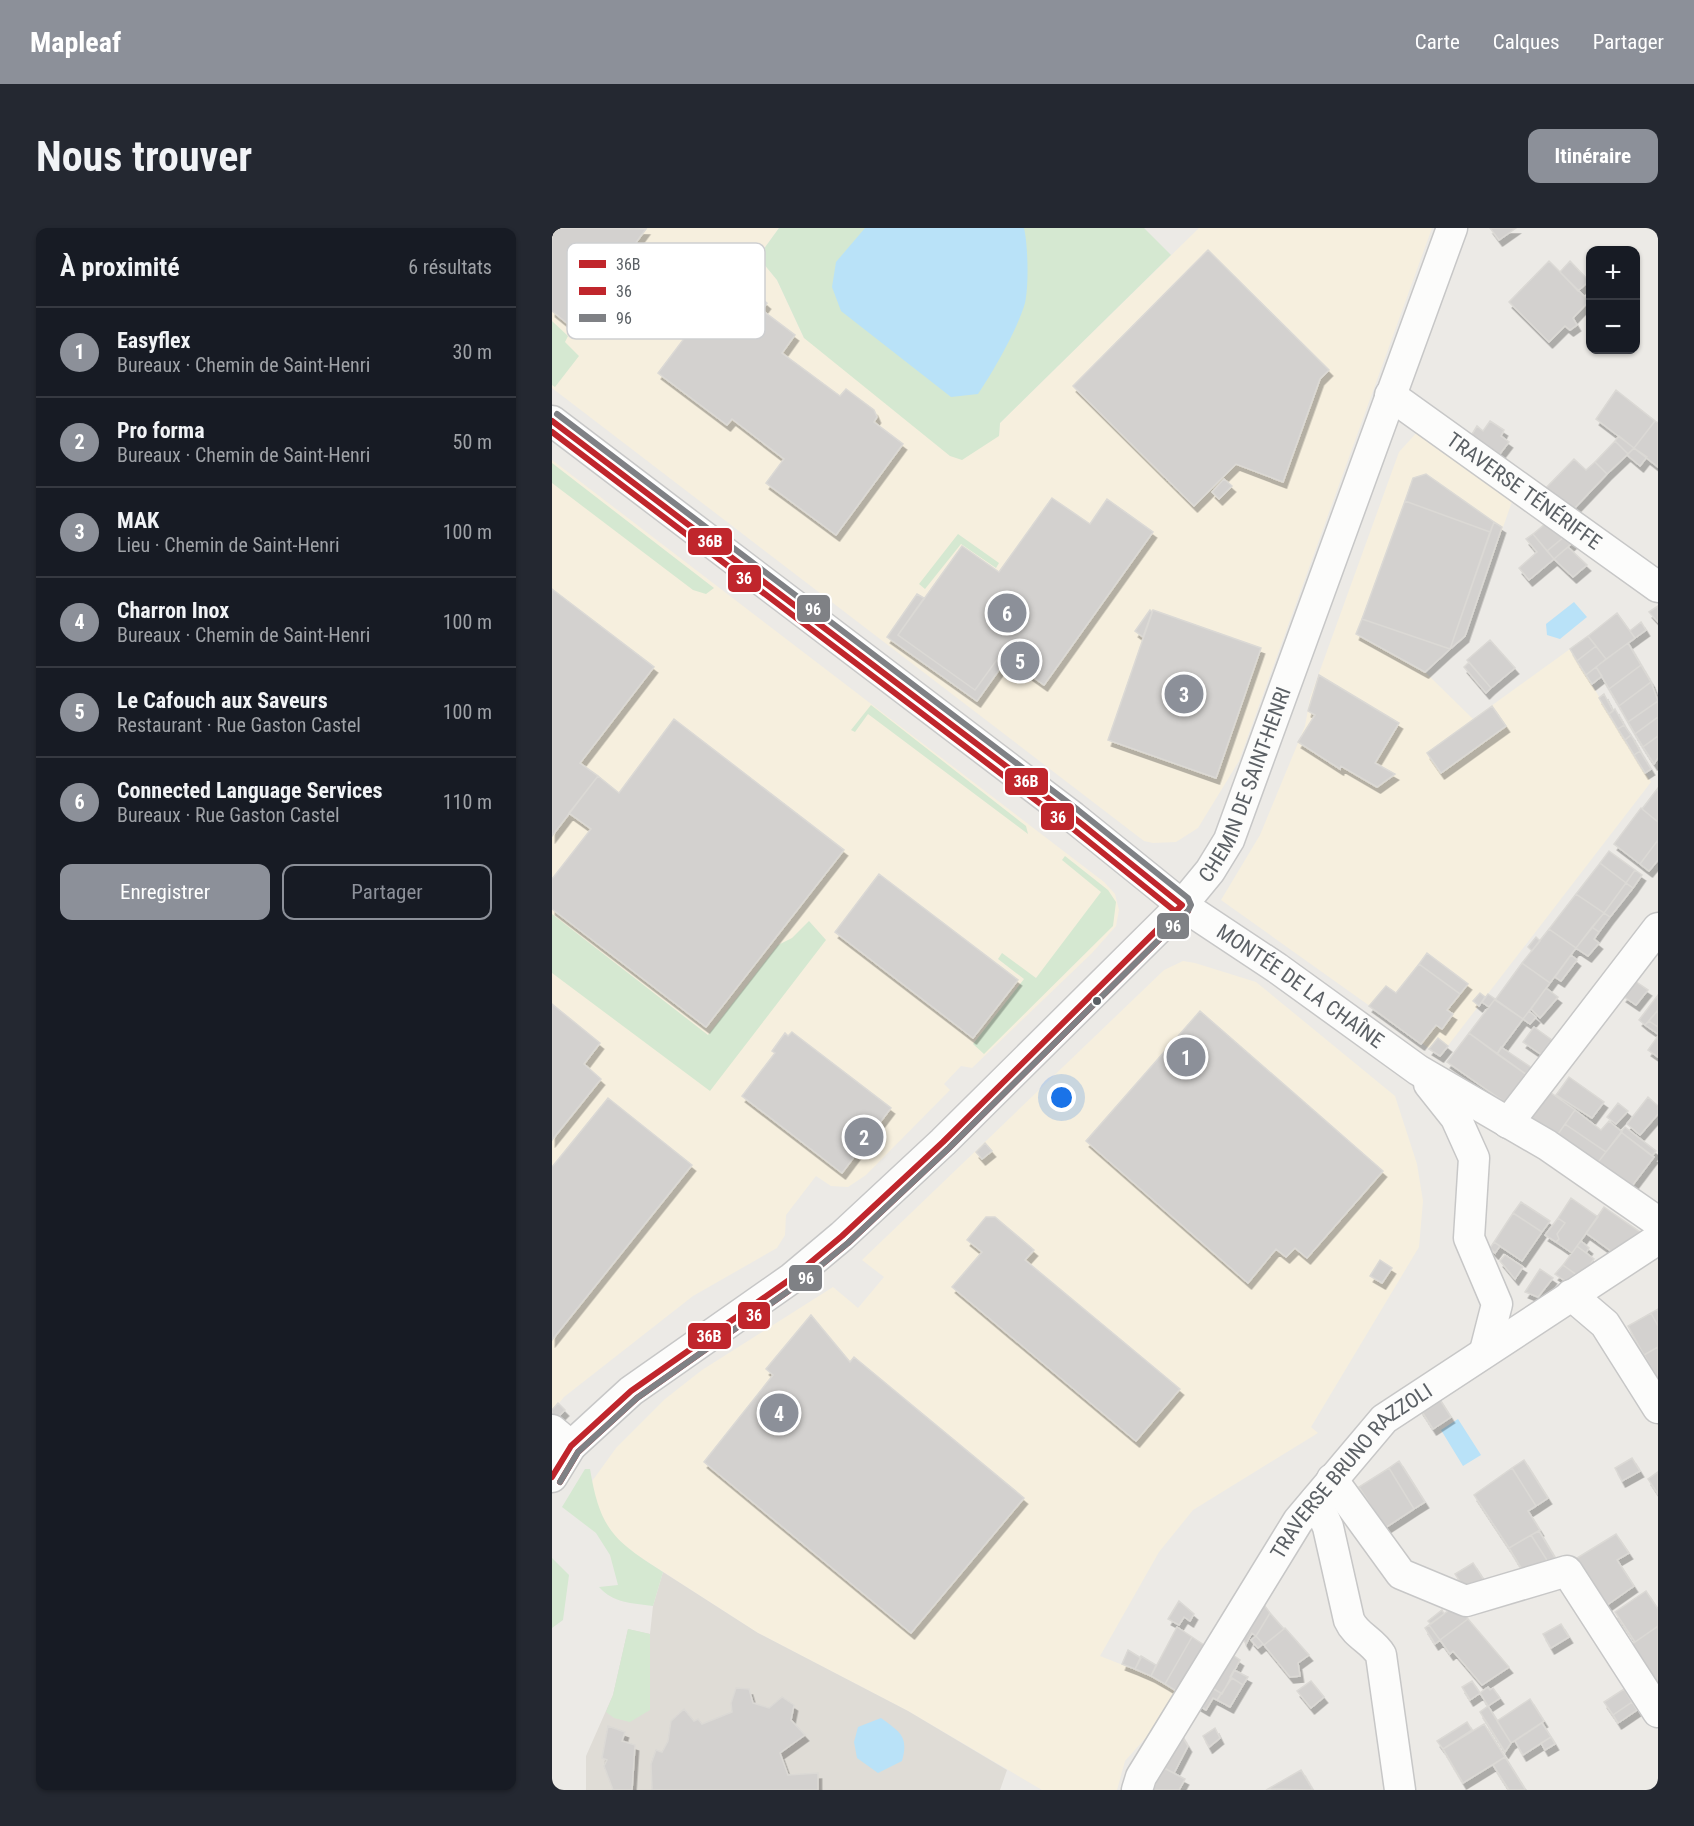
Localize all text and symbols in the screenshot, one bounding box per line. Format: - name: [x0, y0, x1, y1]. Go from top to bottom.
- text: Mapleaf: [30, 26, 121, 59]
- text: Carte: [1415, 30, 1460, 54]
- text: Calques: [1493, 30, 1560, 54]
- text: Partager: [1593, 30, 1664, 54]
- button: Itinéraire: [1528, 129, 1658, 183]
- text: Nous trouver: [36, 132, 252, 181]
- legend: [567, 243, 765, 339]
- map controls: [1586, 246, 1640, 354]
- button: +: [1586, 246, 1640, 300]
- text: À proximité: [60, 252, 180, 282]
- text: 6 résultats: [408, 255, 492, 279]
- text: 36B: [616, 255, 641, 274]
- text: 36: [616, 282, 632, 301]
- button: −: [1586, 300, 1640, 354]
- text: 96: [616, 309, 632, 328]
- text: Easyflex: [117, 328, 191, 353]
- text: 1: [74, 340, 85, 364]
- text: 30 m: [453, 340, 492, 364]
- text: Bureaux · Chemin de Saint-Henri: [117, 353, 370, 377]
- text: Pro forma: [117, 418, 205, 443]
- street label: TRAVERSE TÉNÉRIFFE: [1442, 428, 1606, 555]
- text: 2: [74, 430, 85, 454]
- text: 50 m: [453, 430, 492, 454]
- text: Bureaux · Chemin de Saint-Henri: [117, 443, 370, 467]
- text: MAK: [117, 508, 159, 533]
- text: 3: [74, 520, 85, 544]
- text: 100 m: [443, 520, 492, 544]
- line badge: 36B: [687, 527, 733, 556]
- text: 36B: [697, 532, 723, 551]
- text: Lieu · Chemin de Saint-Henri: [117, 533, 340, 557]
- line badge: 36: [727, 564, 762, 593]
- text: 36: [736, 569, 752, 588]
- pin: 6: [988, 590, 1026, 636]
- line badge: 96: [796, 594, 831, 623]
- text: Charron Inox: [117, 598, 229, 623]
- text: 96: [805, 600, 821, 619]
- text: 4: [74, 610, 85, 634]
- text: 100 m: [443, 610, 492, 634]
- text: Bureaux · Chemin de Saint-Henri: [117, 623, 370, 647]
- pin: 5: [1000, 638, 1040, 684]
- pin: 3: [1164, 672, 1204, 716]
- street label: CHEMIN DE SAINT-HENRI: [1194, 684, 1296, 887]
- text: Le Cafouch aux Saveurs: [117, 688, 328, 713]
- text: 5: [74, 700, 85, 724]
- text: 100 m: [443, 700, 492, 724]
- text: Restaurant · Rue Gaston Castel: [117, 713, 361, 737]
- line badge: 36B: [1004, 767, 1049, 796]
- text: 36B: [1013, 772, 1039, 791]
- text: Connected Language Services: [117, 778, 383, 803]
- text: 6: [74, 790, 85, 814]
- text: 110 m: [443, 790, 492, 814]
- line badge: 36: [1040, 802, 1075, 831]
- text: Bureaux · Rue Gaston Castel: [117, 803, 340, 827]
- text: 36: [1050, 808, 1066, 827]
- button: Enregistrer: [60, 864, 270, 920]
- button: Partager: [282, 864, 492, 920]
- line badge: 96: [1156, 912, 1190, 940]
- text: 96: [1165, 917, 1181, 936]
- street label: MONTÉE DE LA CHAÎNE: [1212, 920, 1388, 1053]
- unlabelled marker: [1091, 995, 1103, 1007]
- pin: 1: [1166, 1034, 1206, 1080]
- your location: [1047, 1083, 1076, 1112]
- pin: 2: [844, 1114, 884, 1160]
- line badge: 96: [788, 1264, 823, 1292]
- text: 96: [798, 1269, 814, 1288]
- line badge: 36: [737, 1301, 771, 1330]
- text: 36: [746, 1306, 762, 1325]
- line badge: 36B: [687, 1322, 732, 1350]
- text: 36B: [696, 1327, 722, 1346]
- street label: TRAVERSE BRUNO RAZZOLI: [1266, 1379, 1437, 1563]
- pin: 4: [760, 1390, 798, 1436]

